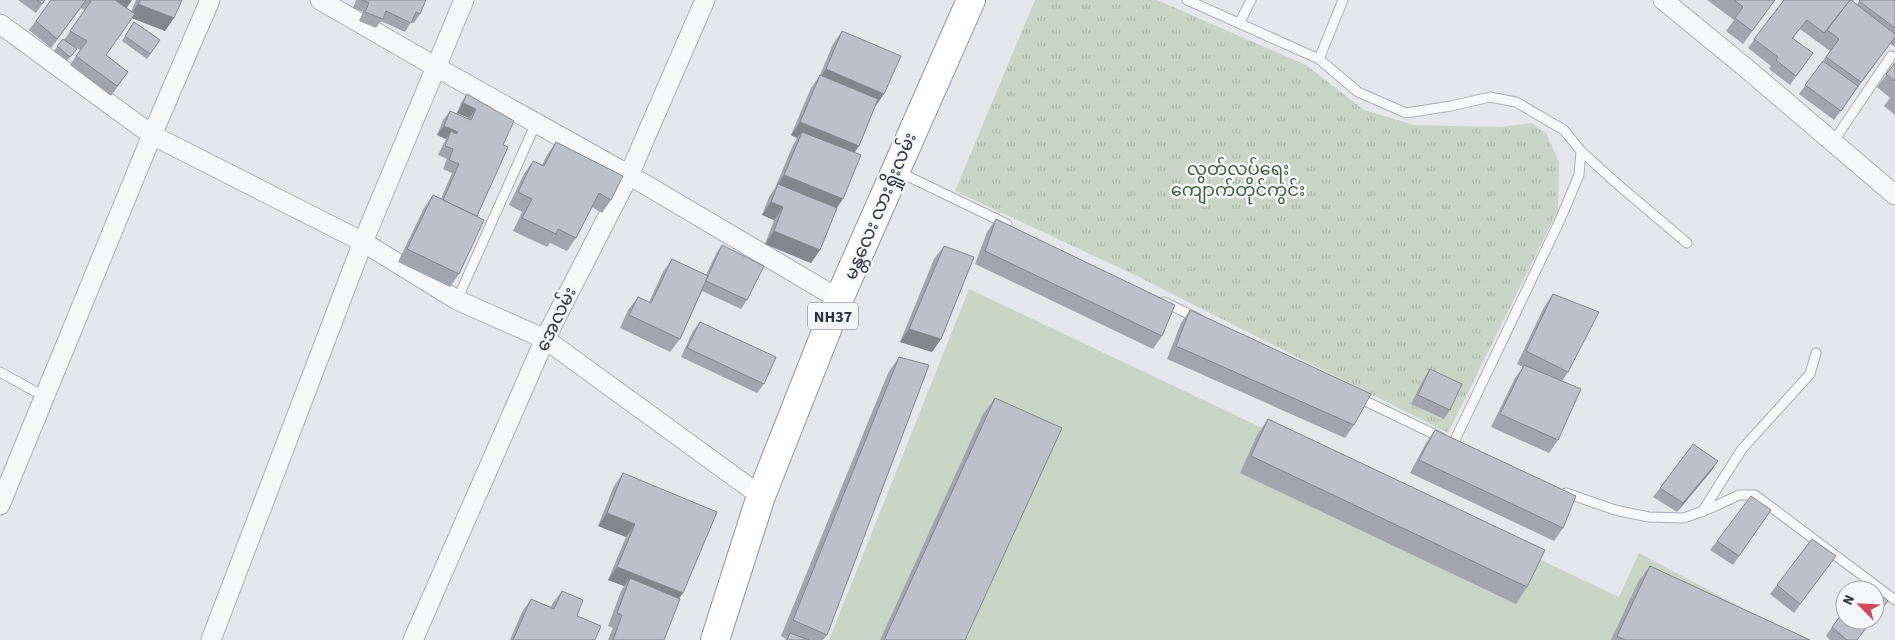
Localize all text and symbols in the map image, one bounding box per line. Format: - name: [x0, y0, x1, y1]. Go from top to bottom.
- street label: မန္တလေး လားရှိုးလမ်း: [836, 128, 925, 285]
- park label: လွတ်လပ်ရေး ကျောက်တိုင်ကွင်း: [1171, 156, 1305, 205]
- street label: အေလမ်း: [529, 282, 583, 356]
- road number: NH37: [808, 302, 858, 330]
- north arrow: [1835, 580, 1885, 630]
- text: N: [1838, 592, 1860, 608]

